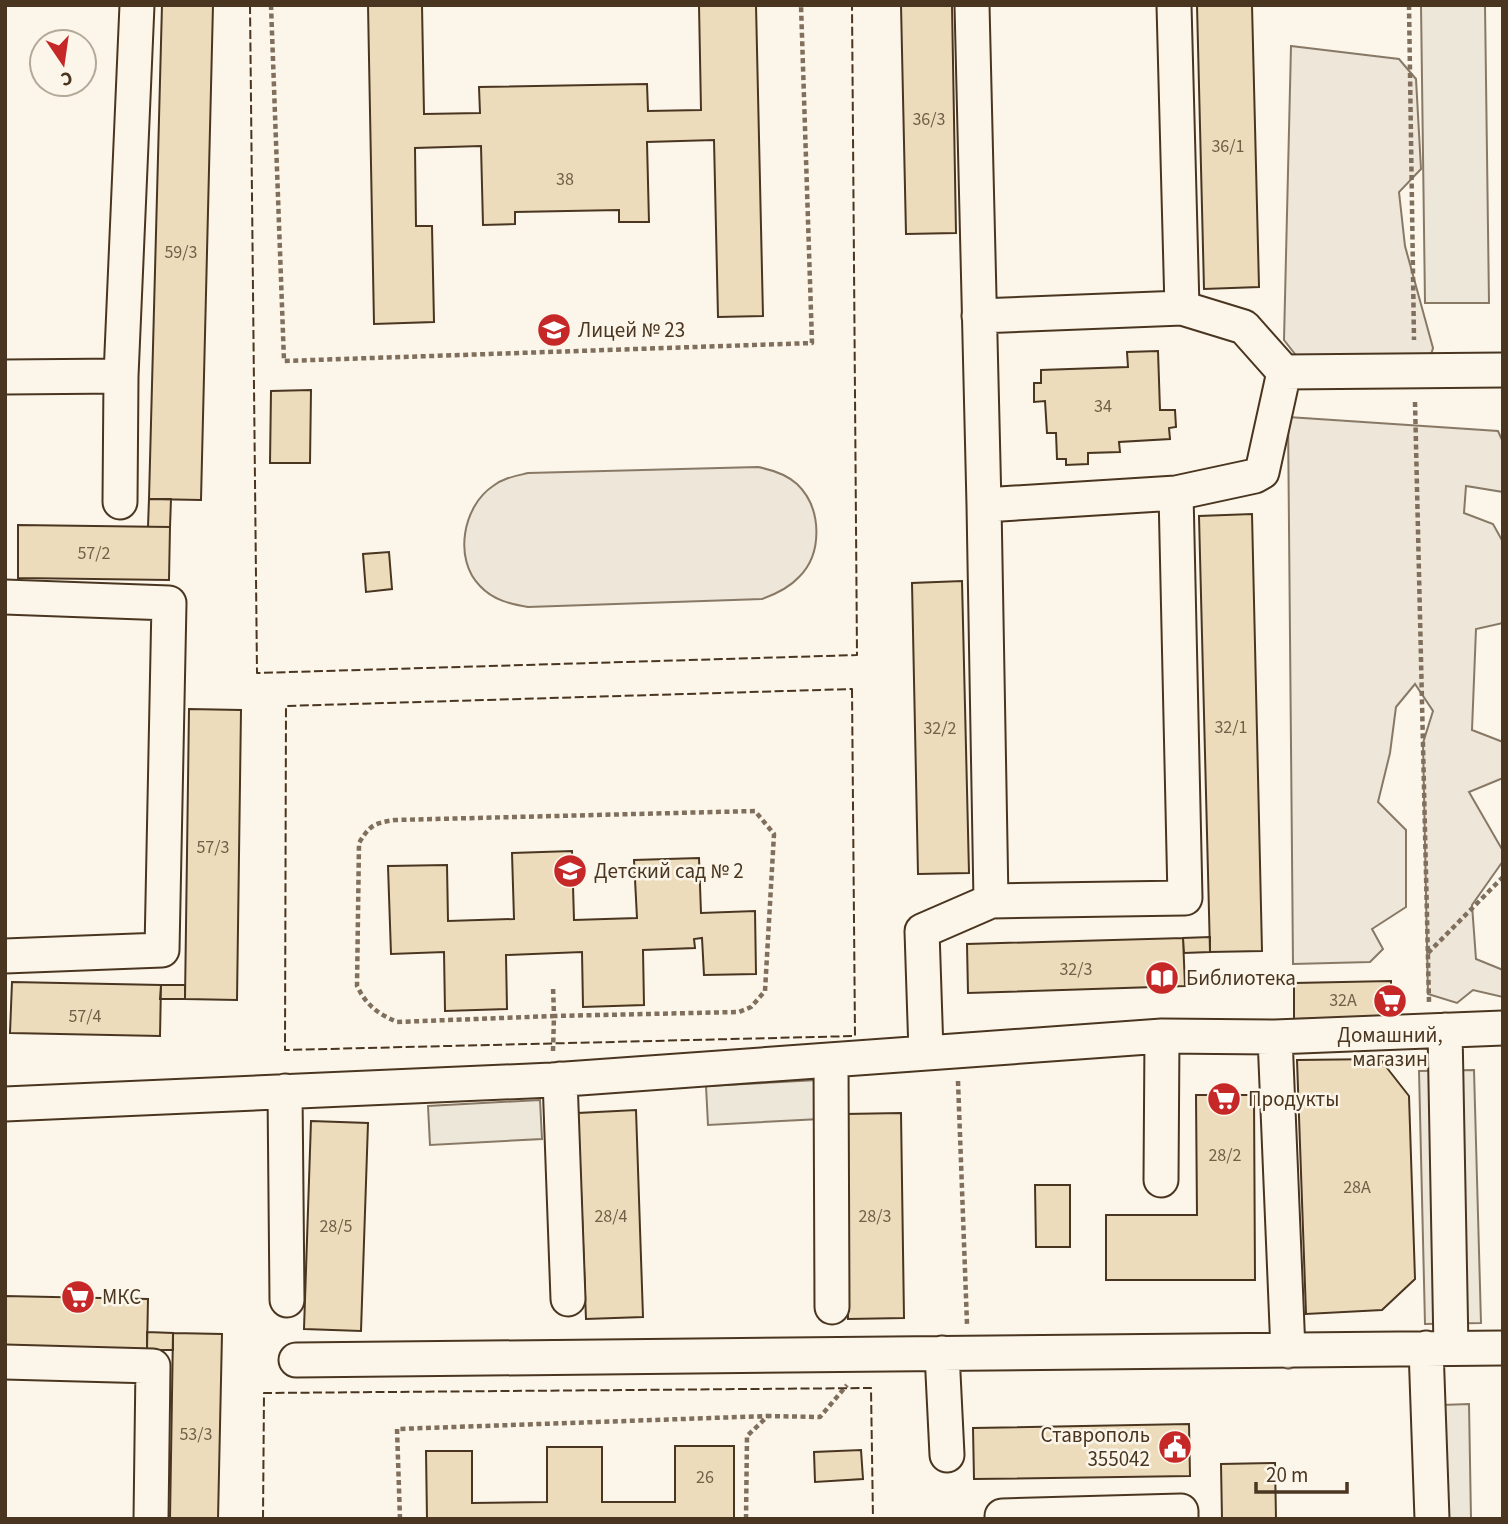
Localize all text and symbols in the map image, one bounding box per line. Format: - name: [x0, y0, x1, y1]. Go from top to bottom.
- north arrow: [28, 28, 98, 98]
- text: С: [58, 64, 75, 93]
- house number: 36/3: [912, 107, 946, 132]
- house number: 36/1: [1211, 134, 1245, 159]
- house number: 38: [556, 167, 574, 192]
- house number: 59/3: [164, 240, 198, 265]
- school or university icon: Лицей № 23: [535, 311, 573, 349]
- place label: Лицей № 23: [578, 315, 685, 345]
- house number: 34: [1094, 394, 1112, 419]
- house number: 57/2: [77, 541, 111, 566]
- house number: 32/1: [1214, 715, 1248, 740]
- house number: 32/2: [923, 716, 957, 741]
- house number: 57/3: [196, 835, 230, 860]
- school or university icon: Детский сад № 2: [551, 852, 589, 890]
- place label: Детский сад № 2: [594, 856, 744, 886]
- house number: 32/3: [1059, 957, 1093, 982]
- library icon: Библиотека: [1143, 959, 1181, 997]
- place label: Библиотека: [1186, 963, 1296, 993]
- supermarket icon: Домашний, магазин: [1371, 982, 1409, 1020]
- house number: 32А: [1329, 988, 1357, 1013]
- house number: 57/4: [68, 1004, 102, 1029]
- place label: Домашний, магазин: [1337, 1020, 1443, 1074]
- supermarket icon: Продукты: [1205, 1080, 1243, 1118]
- place label: Продукты: [1248, 1084, 1339, 1114]
- house number: 28/2: [1208, 1143, 1242, 1168]
- house number: 28А: [1343, 1175, 1371, 1200]
- house number: 28/4: [594, 1204, 628, 1229]
- house number: 28/3: [858, 1204, 892, 1229]
- house number: 28/5: [319, 1214, 353, 1239]
- supermarket icon: МКС: [59, 1278, 97, 1316]
- place label: МКС: [102, 1282, 141, 1312]
- place label: Ставрополь 355042: [1041, 1420, 1150, 1474]
- house number: 53/3: [179, 1422, 213, 1447]
- public building icon: Ставрополь 355042: [1156, 1428, 1194, 1466]
- scale bar: [1256, 1450, 1347, 1494]
- text: 20 m: [1266, 1460, 1308, 1490]
- house number: 26: [696, 1465, 714, 1490]

